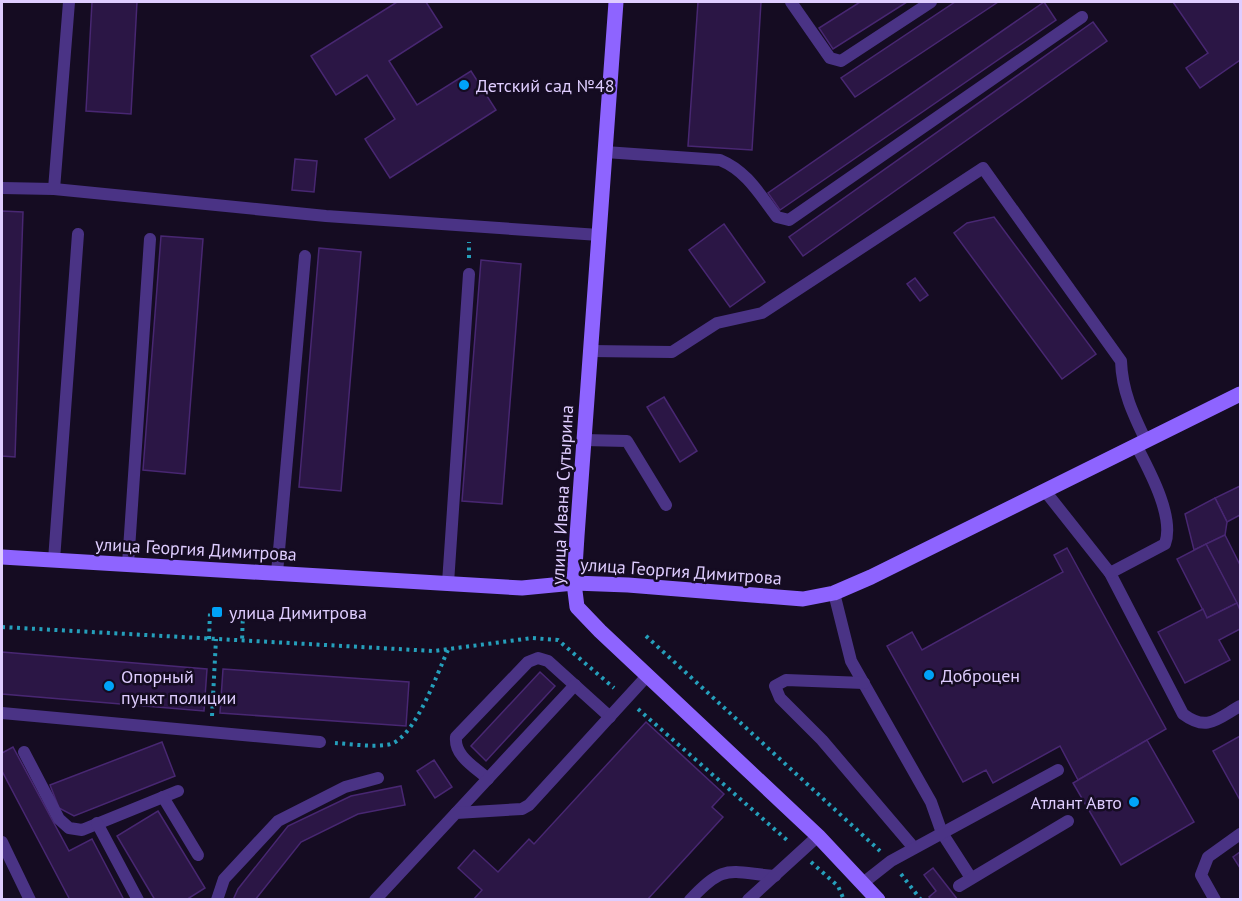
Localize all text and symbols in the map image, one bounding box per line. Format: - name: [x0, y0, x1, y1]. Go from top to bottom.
- place label: Детский сад №48: [476, 74, 614, 97]
- marker: Детский сад №48: [457, 78, 471, 92]
- street label: улица Ивана Сутырина: [546, 404, 578, 586]
- street label: улица Георгия Димитрова: [95, 532, 297, 566]
- street label: улица Георгия Димитрова: [579, 552, 783, 590]
- place label: улица Димитрова: [229, 601, 367, 624]
- marker: улица Димитрова: [210, 605, 224, 619]
- place label: Доброцен: [941, 664, 1020, 687]
- place label: Опорный пункт полиции: [121, 665, 236, 709]
- marker: Доброцен: [922, 668, 936, 682]
- marker: Опорный пункт полиции: [102, 679, 116, 693]
- place label: Атлант Авто: [1031, 791, 1122, 814]
- marker: Атлант Авто: [1127, 795, 1141, 809]

